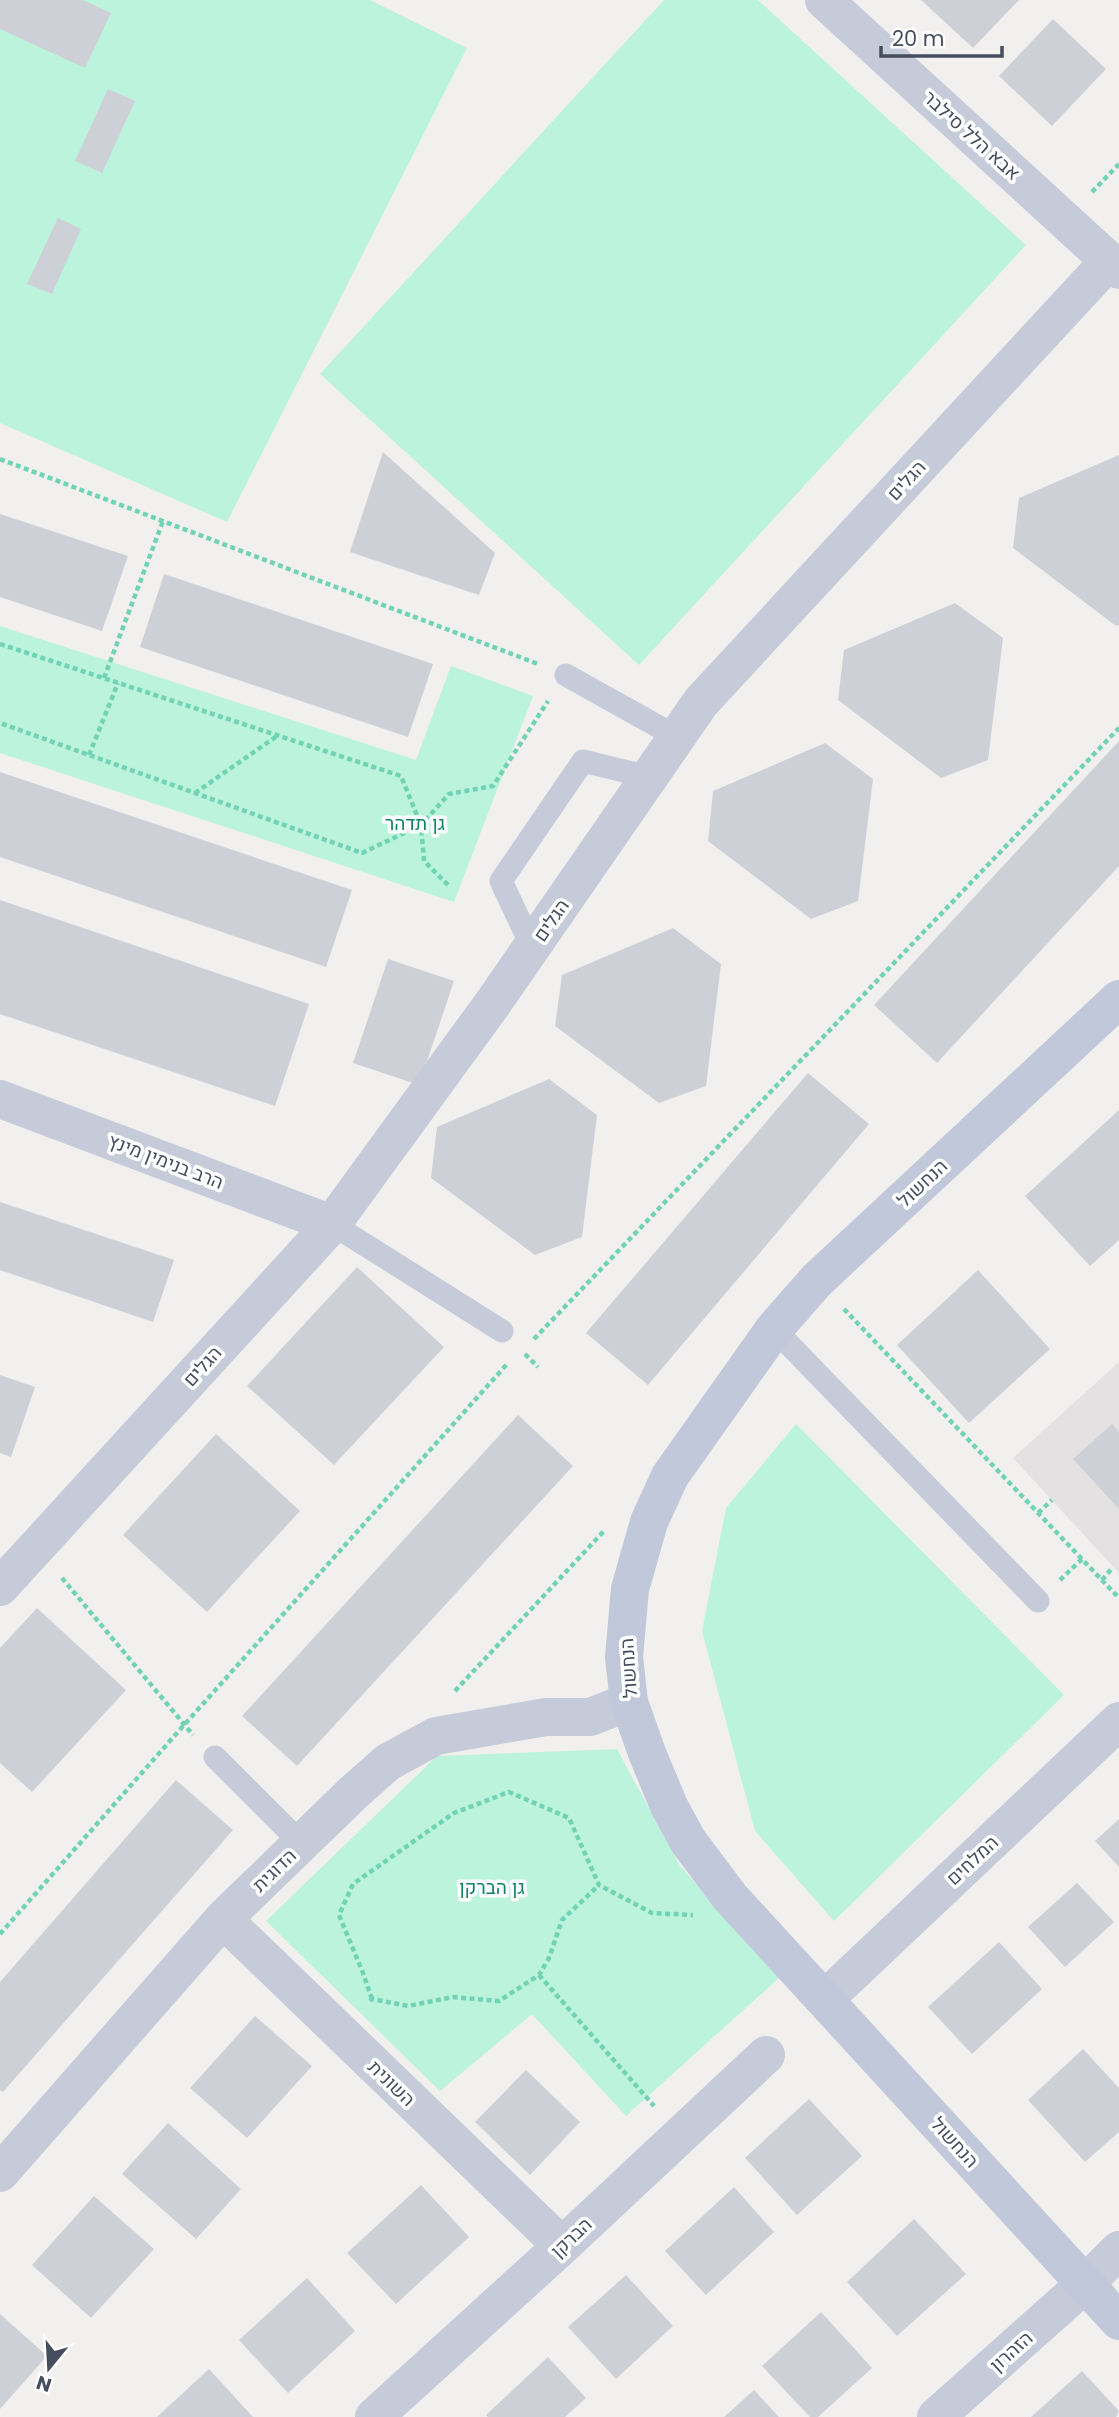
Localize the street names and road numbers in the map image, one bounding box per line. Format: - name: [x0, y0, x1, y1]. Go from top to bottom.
- street label: אבא הלל סילבר: [917, 84, 1026, 186]
- street label: הגלים: [881, 454, 932, 506]
- street label: הגלים: [527, 894, 576, 947]
- street label: הרב בנימין מינץ: [104, 1127, 227, 1196]
- street label: הנחשול: [891, 1153, 954, 1214]
- street label: הגלים: [177, 1340, 228, 1392]
- street label: הנחשול: [613, 1637, 644, 1699]
- street label: המלחים: [940, 1829, 1004, 1891]
- street label: הדוגית: [246, 1843, 302, 1898]
- street label: השונית: [362, 2054, 421, 2113]
- street label: הנחשול: [925, 2111, 985, 2174]
- street label: הברקן: [545, 2211, 598, 2264]
- street label: הזהרון: [984, 2325, 1039, 2378]

